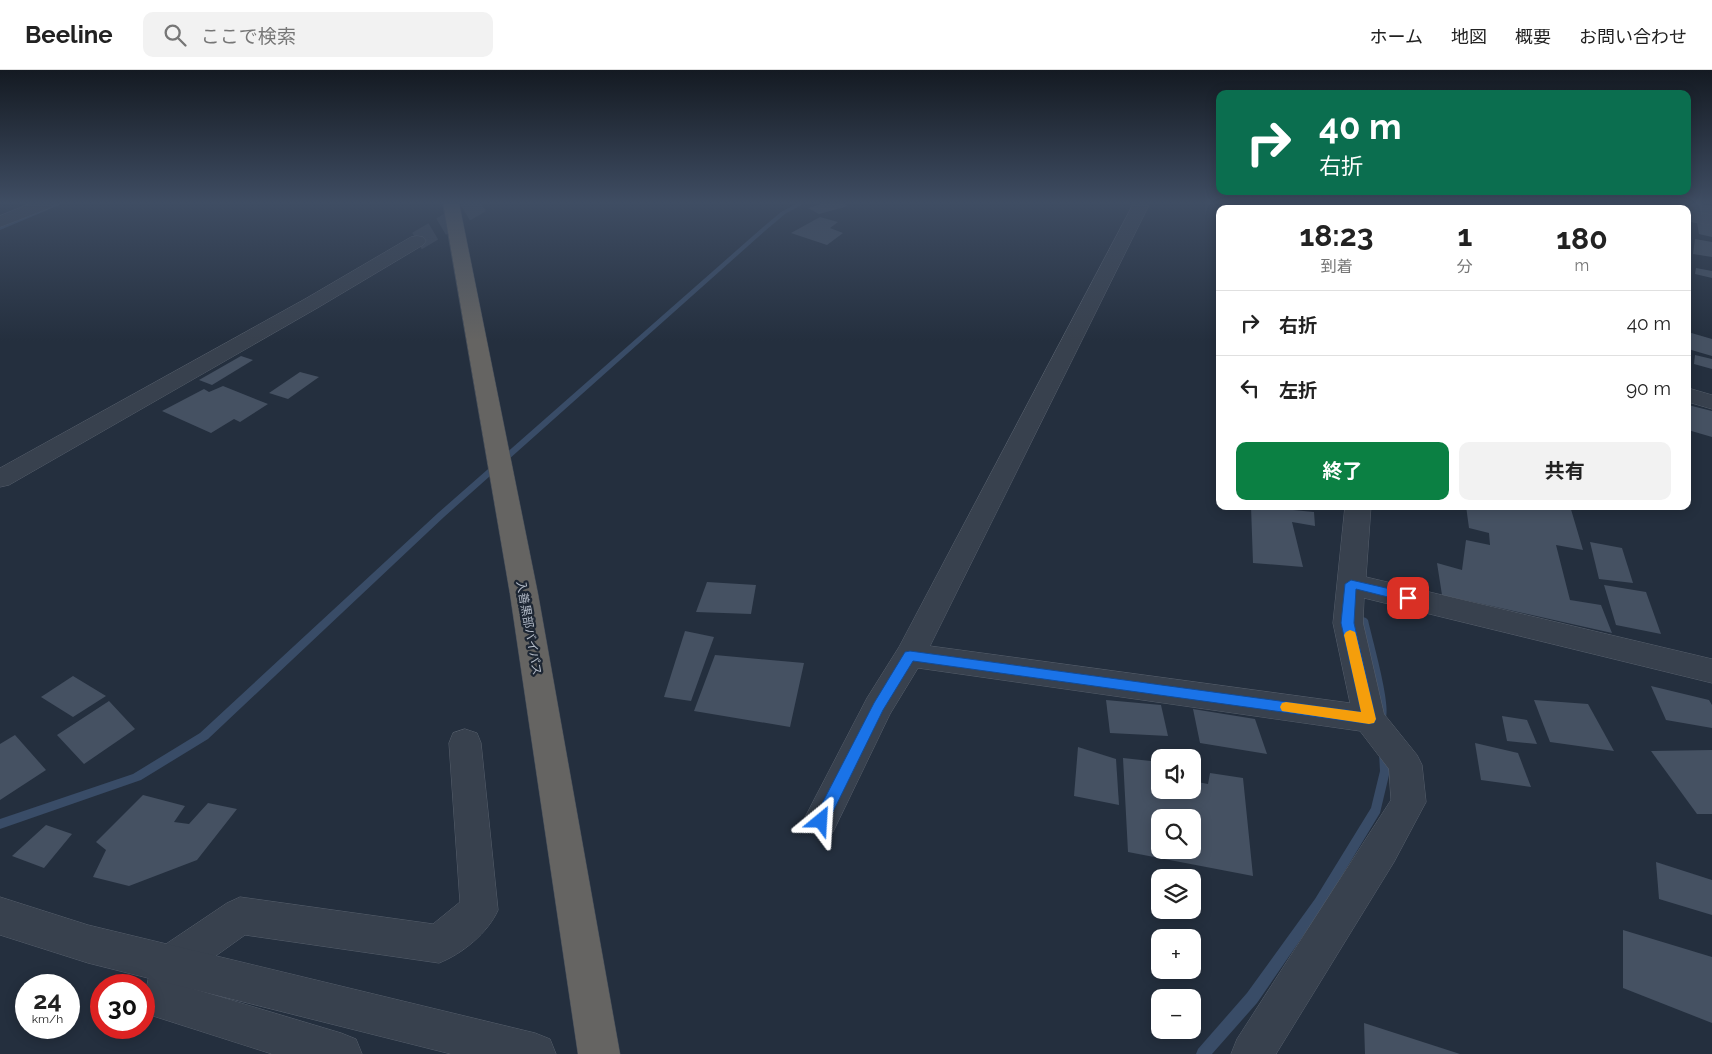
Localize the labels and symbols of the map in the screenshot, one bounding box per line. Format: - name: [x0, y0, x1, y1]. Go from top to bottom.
- pin: [1387, 577, 1429, 619]
- street label: 入善黒部バイパス: [514, 580, 544, 676]
- position arrow: [794, 794, 846, 846]
- speed limit sign: 30: [90, 974, 155, 1039]

